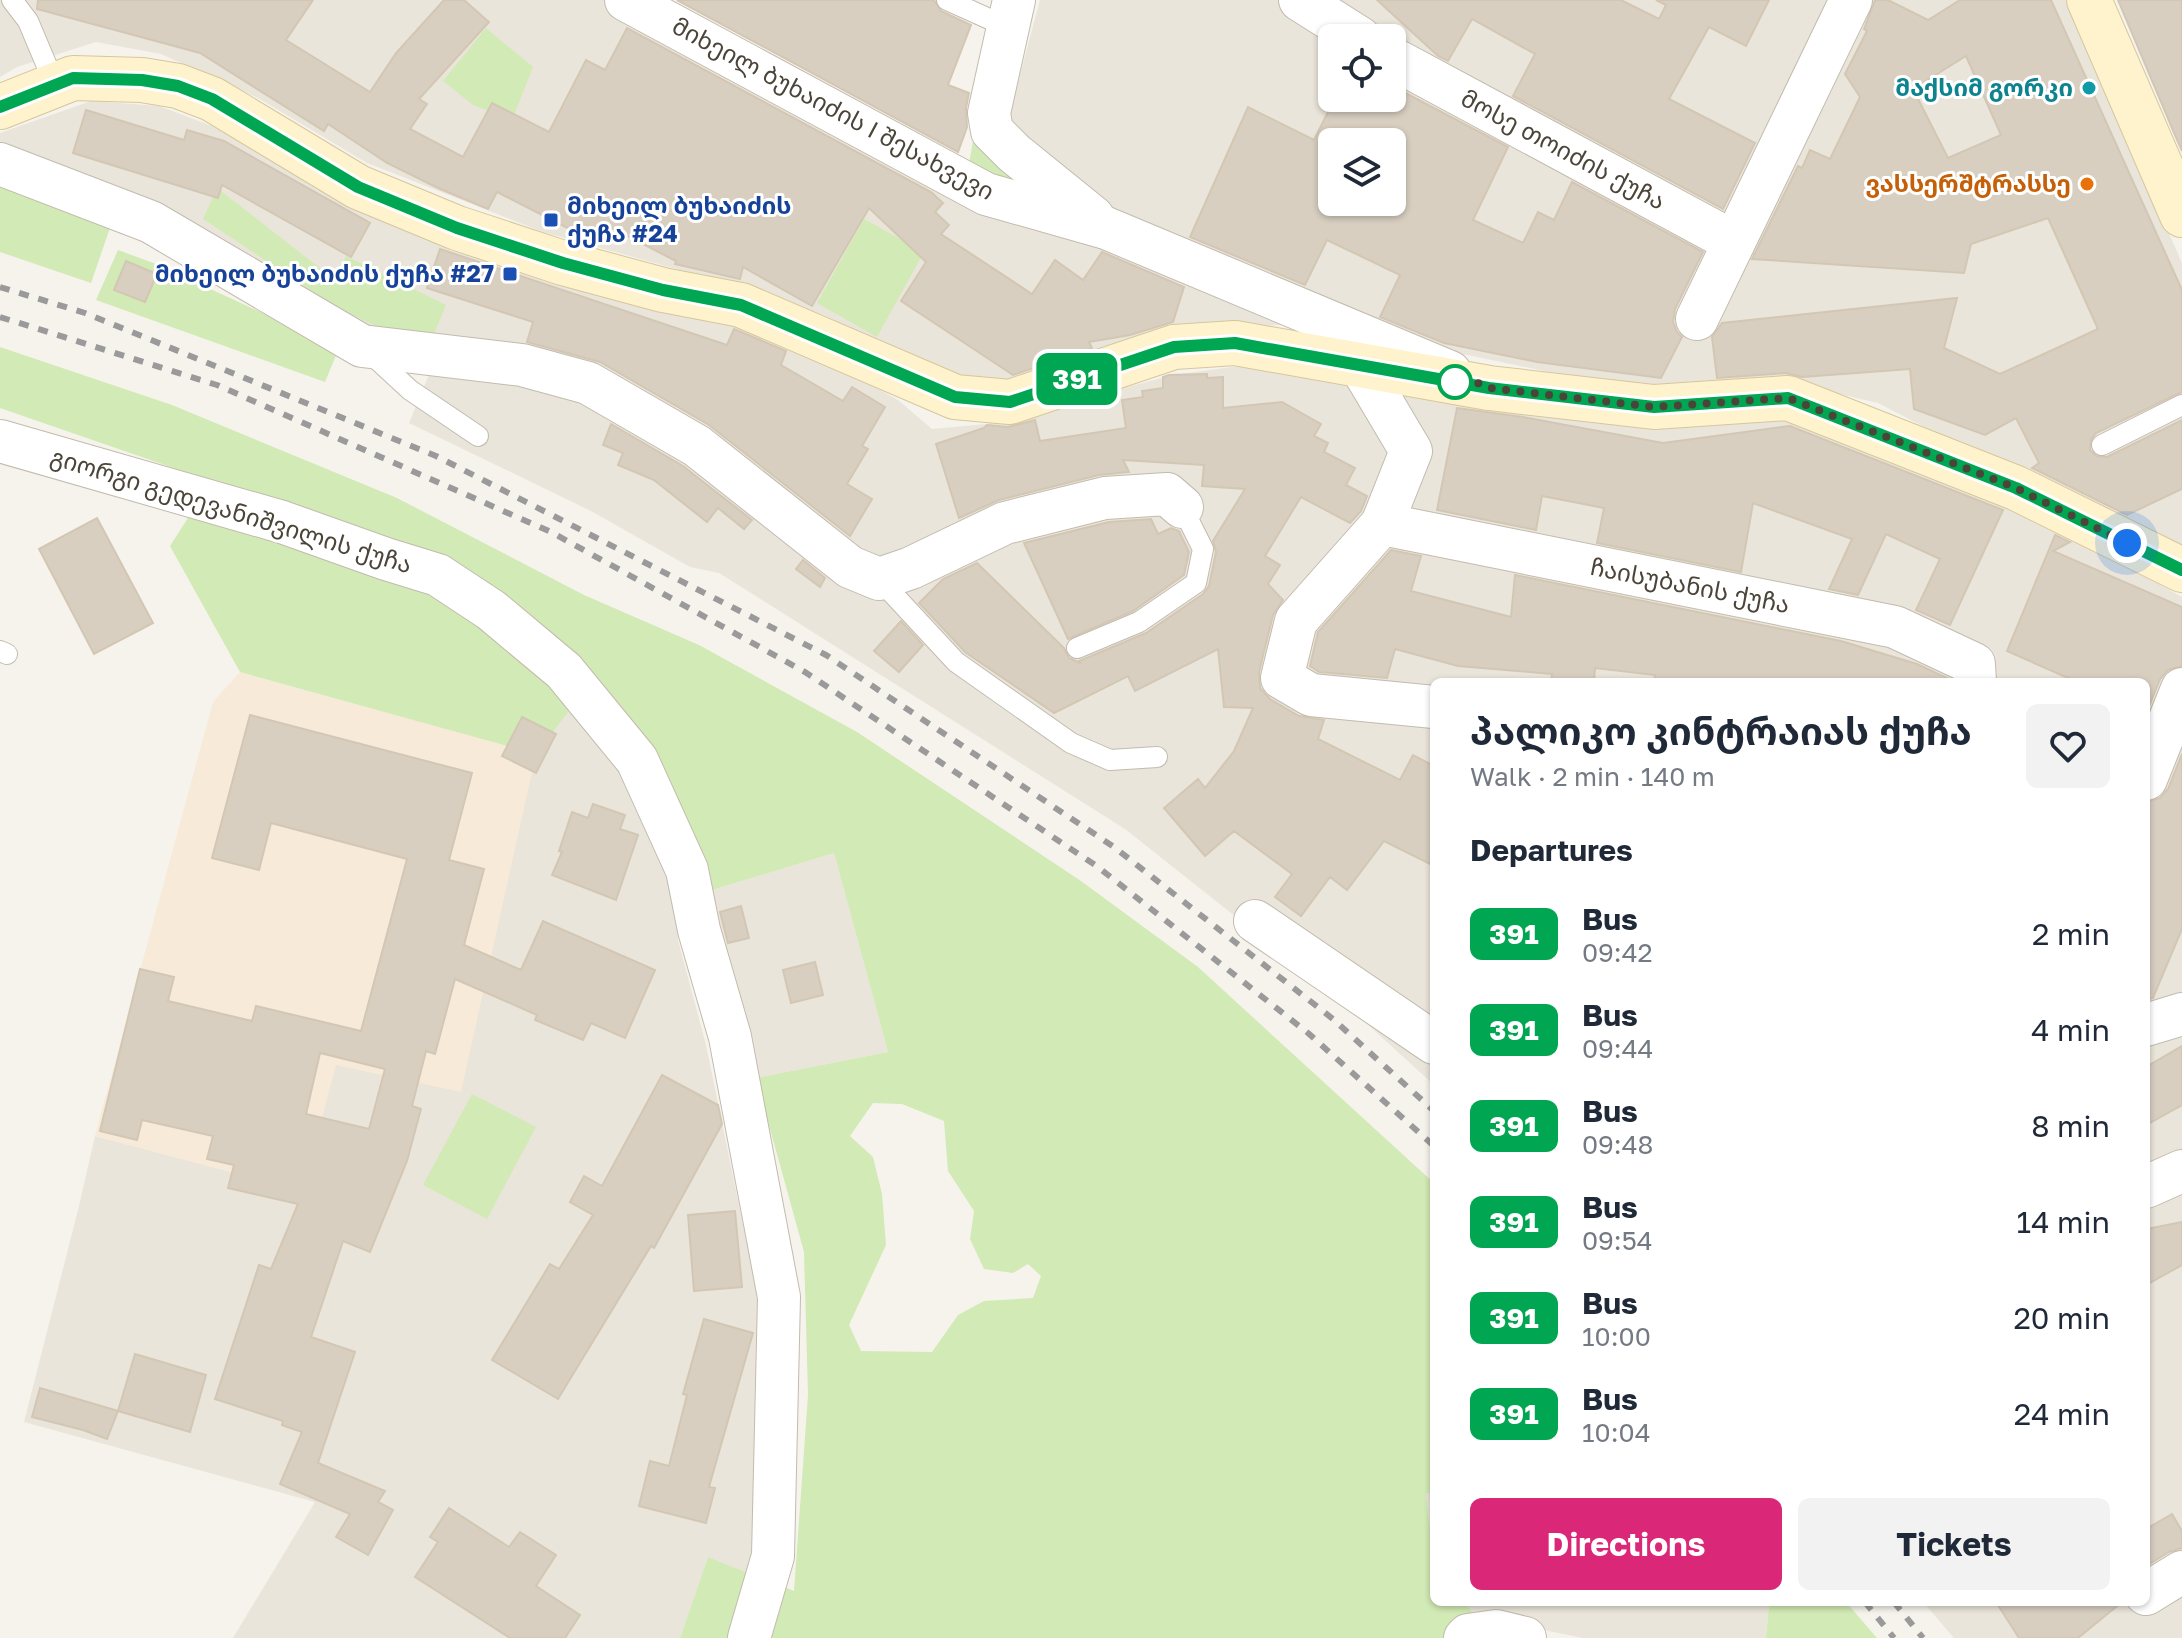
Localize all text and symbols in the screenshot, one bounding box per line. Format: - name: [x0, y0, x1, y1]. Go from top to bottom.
- street label: მიხეილ ბუხაიძის I შესახვევი: [667, 10, 1000, 206]
- map controls: [1318, 24, 1406, 216]
- button: locate: [1318, 24, 1406, 112]
- place label: მაქსიმ გორკი: [1895, 72, 2073, 102]
- marker: მაქსიმ გორკი: [2080, 79, 2098, 97]
- street label: მოსე თოიძის ქუჩა: [1456, 83, 1671, 216]
- button: layers: [1318, 128, 1406, 216]
- place label: ვასსერშტრასსე: [1866, 168, 2071, 198]
- marker: ვასსერშტრასსე: [2078, 175, 2096, 193]
- place label: მიხეილ ბუხაიძის ქუჩა #24: [567, 190, 791, 248]
- marker: მიხეილ ბუხაიძის ქუჩა #24: [542, 211, 560, 229]
- place label: მიხეილ ბუხაიძის ქუჩა #27: [155, 258, 494, 288]
- marker: მიხეილ ბუხაიძის ქუჩა #27: [501, 265, 519, 283]
- line badge: 391: [1031, 353, 1123, 405]
- text: 391: [1052, 362, 1102, 395]
- unlabelled marker: [1438, 365, 1472, 399]
- street label: გიორგი გედევანიშვილის ქუჩა: [47, 441, 416, 579]
- your location: [2107, 523, 2147, 563]
- street label: ჩაისუბანის ქუჩა: [1588, 551, 1792, 619]
- button: heart: [2026, 704, 2110, 788]
- text: პალიკო კინტრაიას ქუჩა: [1470, 708, 1972, 753]
- text: Walk · 2 min · 140 m: [1470, 761, 1715, 792]
- text: Departures: [1470, 832, 1633, 868]
- text: Bus: [1582, 901, 1638, 937]
- text: 2 min: [2032, 916, 2110, 952]
- text: 391: [1489, 917, 1539, 950]
- text: 09:42: [1582, 937, 1653, 968]
- text: Bus: [1582, 997, 1638, 1033]
- text: 4 min: [2031, 1012, 2110, 1048]
- text: 391: [1489, 1013, 1539, 1046]
- text: 09:44: [1582, 1033, 1653, 1064]
- text: Bus: [1582, 1093, 1638, 1129]
- text: 8 min: [2031, 1108, 2110, 1144]
- text: 391: [1489, 1109, 1539, 1142]
- text: 09:48: [1582, 1129, 1653, 1160]
- text: Bus: [1582, 1189, 1638, 1225]
- text: 14 min: [2017, 1204, 2110, 1240]
- text: 391: [1489, 1205, 1539, 1238]
- text: 09:54: [1582, 1225, 1653, 1256]
- text: Bus: [1582, 1285, 1638, 1321]
- text: 20 min: [2013, 1300, 2110, 1336]
- text: 391: [1489, 1301, 1539, 1334]
- text: 10:00: [1582, 1321, 1651, 1352]
- text: Bus: [1582, 1381, 1638, 1417]
- text: 24 min: [2014, 1396, 2110, 1432]
- text: 391: [1489, 1397, 1539, 1430]
- text: 10:04: [1582, 1417, 1651, 1448]
- button: Directions: [1470, 1498, 1782, 1590]
- button: Tickets: [1798, 1498, 2110, 1590]

